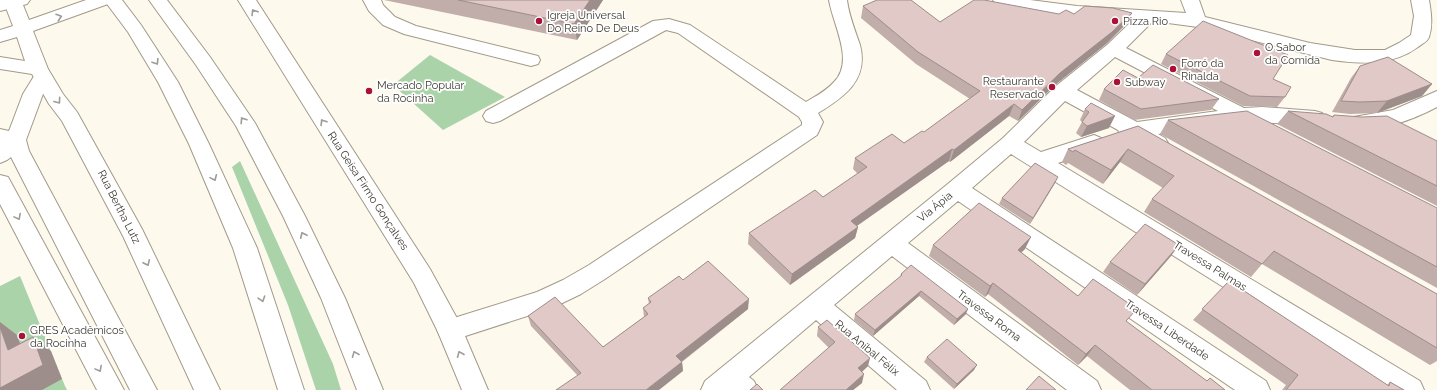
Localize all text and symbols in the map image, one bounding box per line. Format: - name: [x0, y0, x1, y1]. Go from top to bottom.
- one-way arrow: [251, 9, 259, 16]
- place label: Igreja Universal Do Reino De Deus: [547, 9, 639, 35]
- one-way arrow: [55, 13, 62, 21]
- place label: Pizza Rio: [1123, 15, 1168, 28]
- marker: Igreja Universal Do Reino De Deus: [534, 16, 544, 26]
- marker: Pizza Rio: [1110, 16, 1120, 26]
- place label: O Sabor da Comida: [1265, 41, 1320, 67]
- marker: O Sabor da Comida: [1252, 48, 1262, 58]
- place label: Forró da Rinalda: [1181, 57, 1223, 83]
- one-way arrow: [151, 58, 159, 65]
- marker: Forró da Rinalda: [1168, 64, 1178, 74]
- place label: Restaurante Reservado: [983, 75, 1045, 101]
- place label: Subway: [1125, 76, 1165, 89]
- marker: Subway: [1112, 77, 1122, 87]
- place label: Mercado Popular da Rocinha: [377, 79, 465, 105]
- marker: Restaurante Reservado: [1047, 82, 1057, 92]
- marker: Mercado Popular da Rocinha: [364, 86, 374, 96]
- one-way arrow: [53, 96, 60, 103]
- one-way arrow: [240, 117, 247, 124]
- one-way arrow: [320, 119, 328, 126]
- street label: Rua Geísa Firmo Gonçalves: [325, 129, 411, 253]
- street label: Rua Bertha Lutz: [95, 168, 143, 247]
- one-way arrow: [209, 174, 217, 181]
- street label: Via Ápia: [914, 188, 955, 225]
- one-way arrow: [14, 213, 21, 220]
- one-way arrow: [300, 231, 308, 239]
- street label: Travessa Palmas: [1171, 238, 1249, 294]
- one-way arrow: [143, 260, 151, 267]
- street label: Travessa Roma: [955, 288, 1023, 344]
- one-way arrow: [257, 295, 266, 302]
- street label: Travessa Liberdade: [1122, 297, 1212, 363]
- street label: Rua Aníbal Félix: [832, 317, 902, 379]
- place label: GRES Acadêmicos da Rocinha: [30, 324, 124, 350]
- marker: GRES Acadêmicos da Rocinha: [17, 331, 27, 341]
- one-way arrow: [352, 350, 360, 358]
- one-way arrow: [457, 350, 465, 358]
- one-way arrow: [95, 365, 102, 372]

